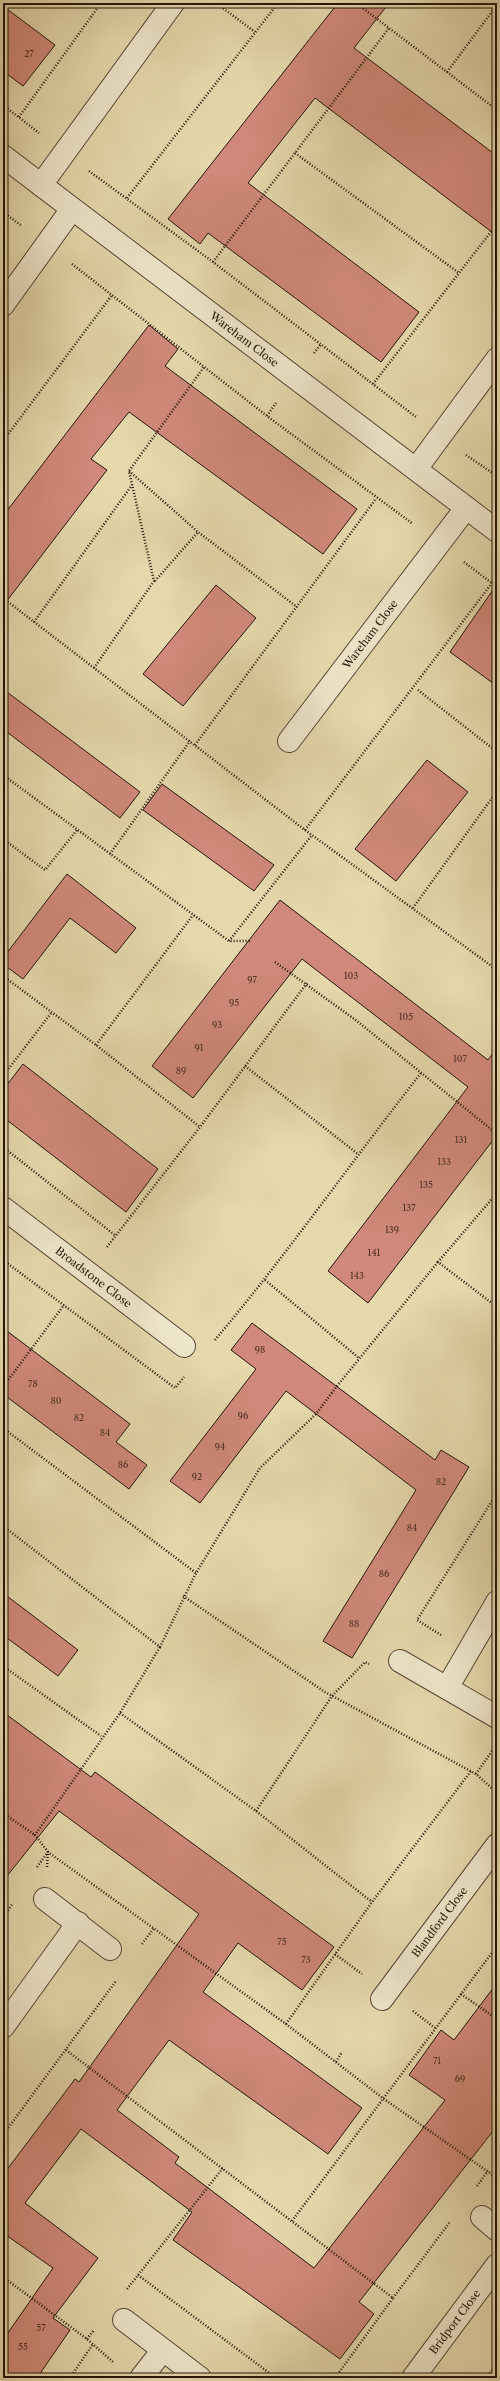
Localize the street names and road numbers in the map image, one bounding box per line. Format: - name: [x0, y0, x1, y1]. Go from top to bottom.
- street label: Wareham Close: [206, 308, 282, 370]
- street label: Wareham Close: [339, 597, 401, 672]
- street label: Broadstone Close: [53, 1244, 135, 1311]
- street label: Blandford Close: [409, 1884, 470, 1960]
- street label: Bridport Close: [426, 2287, 483, 2357]

